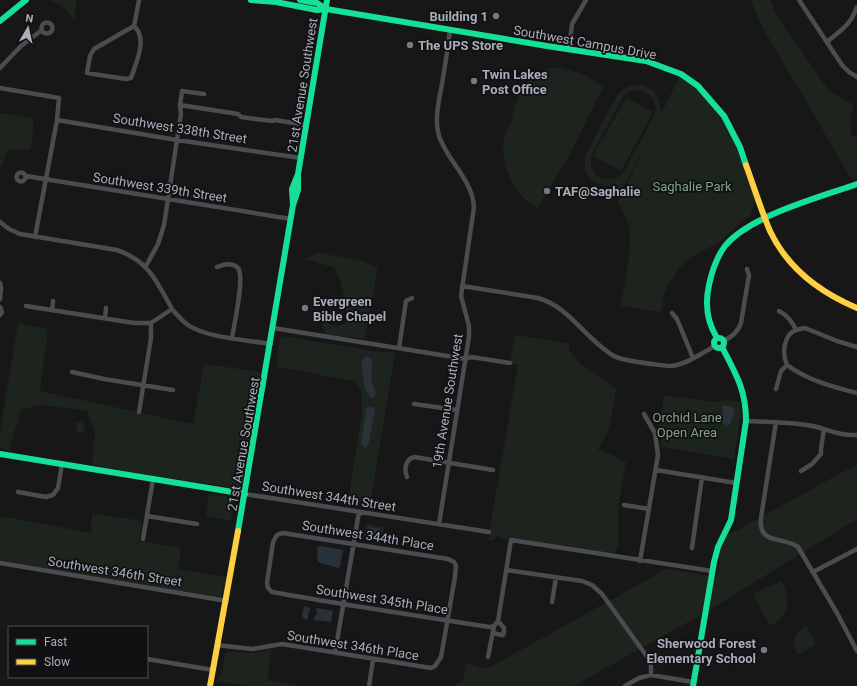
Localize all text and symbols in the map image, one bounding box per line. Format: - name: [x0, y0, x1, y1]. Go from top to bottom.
- north arrow: [8, 8, 48, 48]
- place label: Building 1: [429, 9, 488, 24]
- marker: Building 1: [491, 11, 501, 21]
- text: N: [25, 12, 35, 26]
- street label: 21st Avenue Southwest: [284, 17, 321, 153]
- street label: Southwest Campus Drive: [512, 23, 658, 62]
- place label: The UPS Store: [418, 38, 503, 53]
- marker: The UPS Store: [405, 40, 415, 50]
- place label: Twin Lakes Post Office: [482, 67, 548, 97]
- marker: Twin Lakes Post Office: [469, 76, 479, 86]
- street label: Southwest 338th Street: [112, 110, 248, 146]
- street label: Southwest 339th Street: [92, 169, 228, 205]
- park label: Saghalie Park: [653, 179, 732, 194]
- place label: TAF@Saghalie: [555, 184, 640, 199]
- marker: TAF@Saghalie: [542, 186, 552, 196]
- place label: Evergreen Bible Chapel: [313, 294, 386, 324]
- marker: Evergreen Bible Chapel: [300, 303, 310, 313]
- street label: 19th Avenue Southwest: [429, 333, 466, 470]
- street label: 21st Avenue Southwest: [224, 376, 263, 512]
- park label: Orchid Lane Open Area: [652, 410, 722, 440]
- street label: Southwest 344th Street: [261, 478, 397, 514]
- street label: Southwest 344th Place: [301, 518, 435, 553]
- street label: Southwest 346th Street: [47, 553, 183, 589]
- street label: Southwest 345th Place: [315, 582, 449, 617]
- legend: [8, 626, 148, 678]
- street label: Southwest 346th Place: [286, 628, 420, 663]
- text: Fast: [44, 635, 67, 649]
- place label: Sherwood Forest Elementary School: [646, 636, 757, 666]
- marker: Sherwood Forest Elementary School: [759, 645, 769, 655]
- text: Slow: [44, 655, 70, 669]

